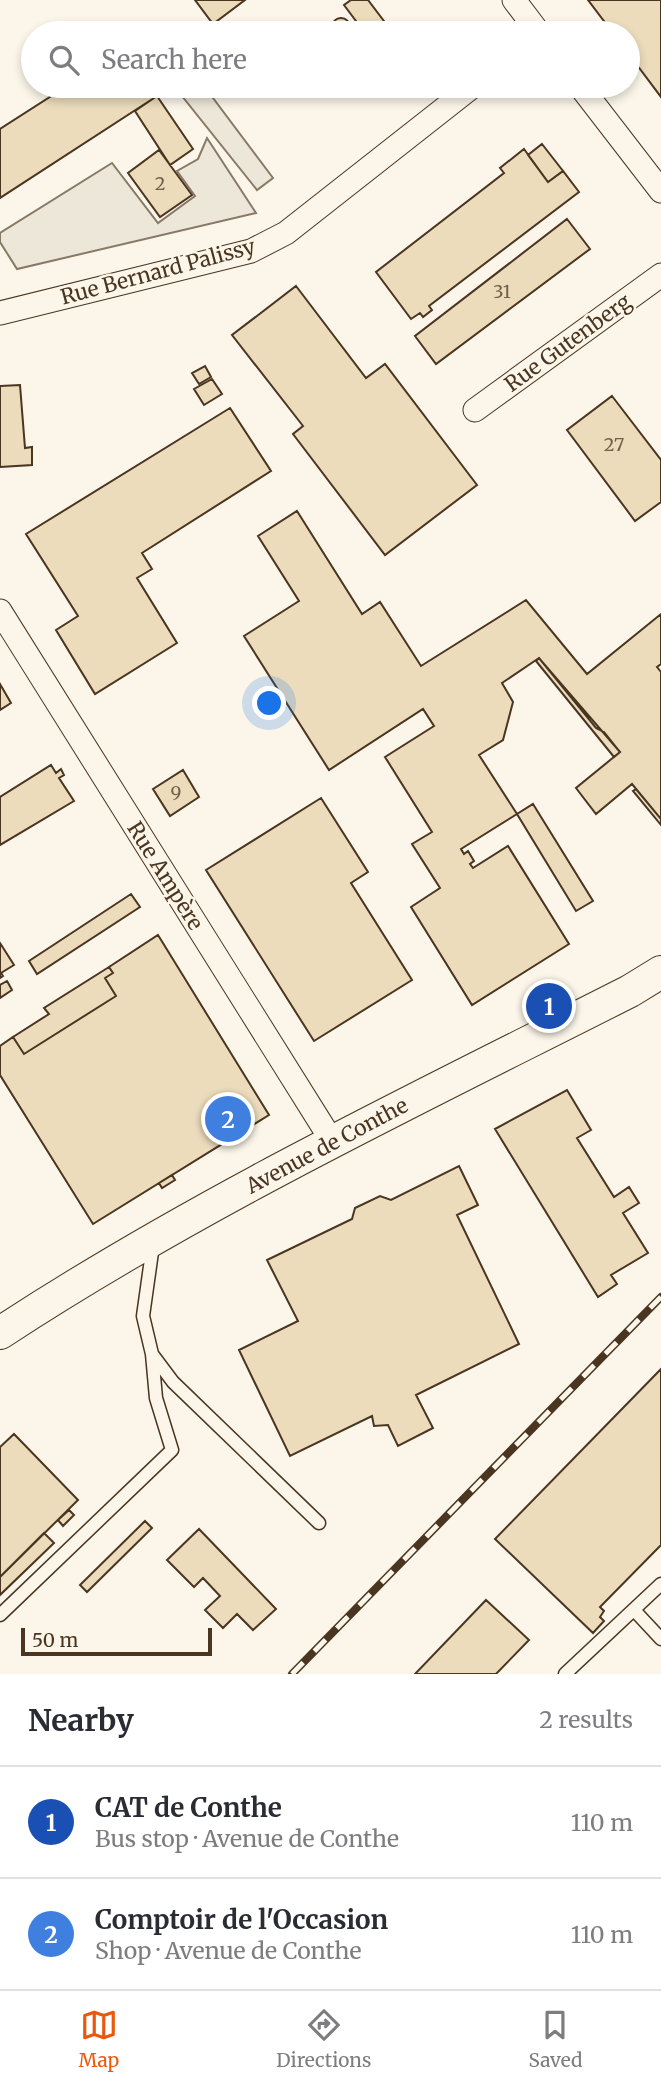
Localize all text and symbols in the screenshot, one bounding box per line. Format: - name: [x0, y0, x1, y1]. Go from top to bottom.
- search box: [21, 21, 640, 98]
- icon: search: [45, 41, 83, 79]
- text: Search here: [101, 43, 247, 76]
- house number: 2: [155, 172, 165, 195]
- street label: Rue Bernard Palissy: [58, 232, 259, 311]
- house number: 31: [493, 280, 511, 303]
- street label: Rue Gutenberg: [499, 288, 636, 398]
- house number: 27: [604, 433, 624, 456]
- your location: [252, 686, 286, 720]
- house number: 9: [171, 781, 181, 804]
- street label: Rue Ampère: [121, 816, 209, 935]
- pin: 1: [526, 980, 572, 1032]
- street label: Avenue de Conthe: [240, 1091, 412, 1200]
- pin: 2: [205, 1093, 251, 1145]
- scale bar: [21, 1625, 212, 1657]
- text: 50 m: [32, 1628, 78, 1652]
- text: Nearby: [28, 1701, 134, 1739]
- text: 2 results: [539, 1705, 633, 1734]
- text: CAT de Conthe: [95, 1791, 282, 1824]
- text: 1: [46, 1808, 56, 1837]
- text: 110 m: [571, 1808, 633, 1837]
- text: Bus stop · Avenue de Conthe: [95, 1824, 399, 1853]
- text: Comptoir de l'Occasion: [95, 1903, 388, 1936]
- text: 2: [44, 1920, 58, 1949]
- text: 110 m: [571, 1920, 633, 1949]
- text: Shop · Avenue de Conthe: [95, 1936, 362, 1965]
- tab: Map: [79, 2006, 119, 2072]
- tab: Directions: [276, 2006, 371, 2072]
- tab: Saved: [529, 2006, 582, 2072]

